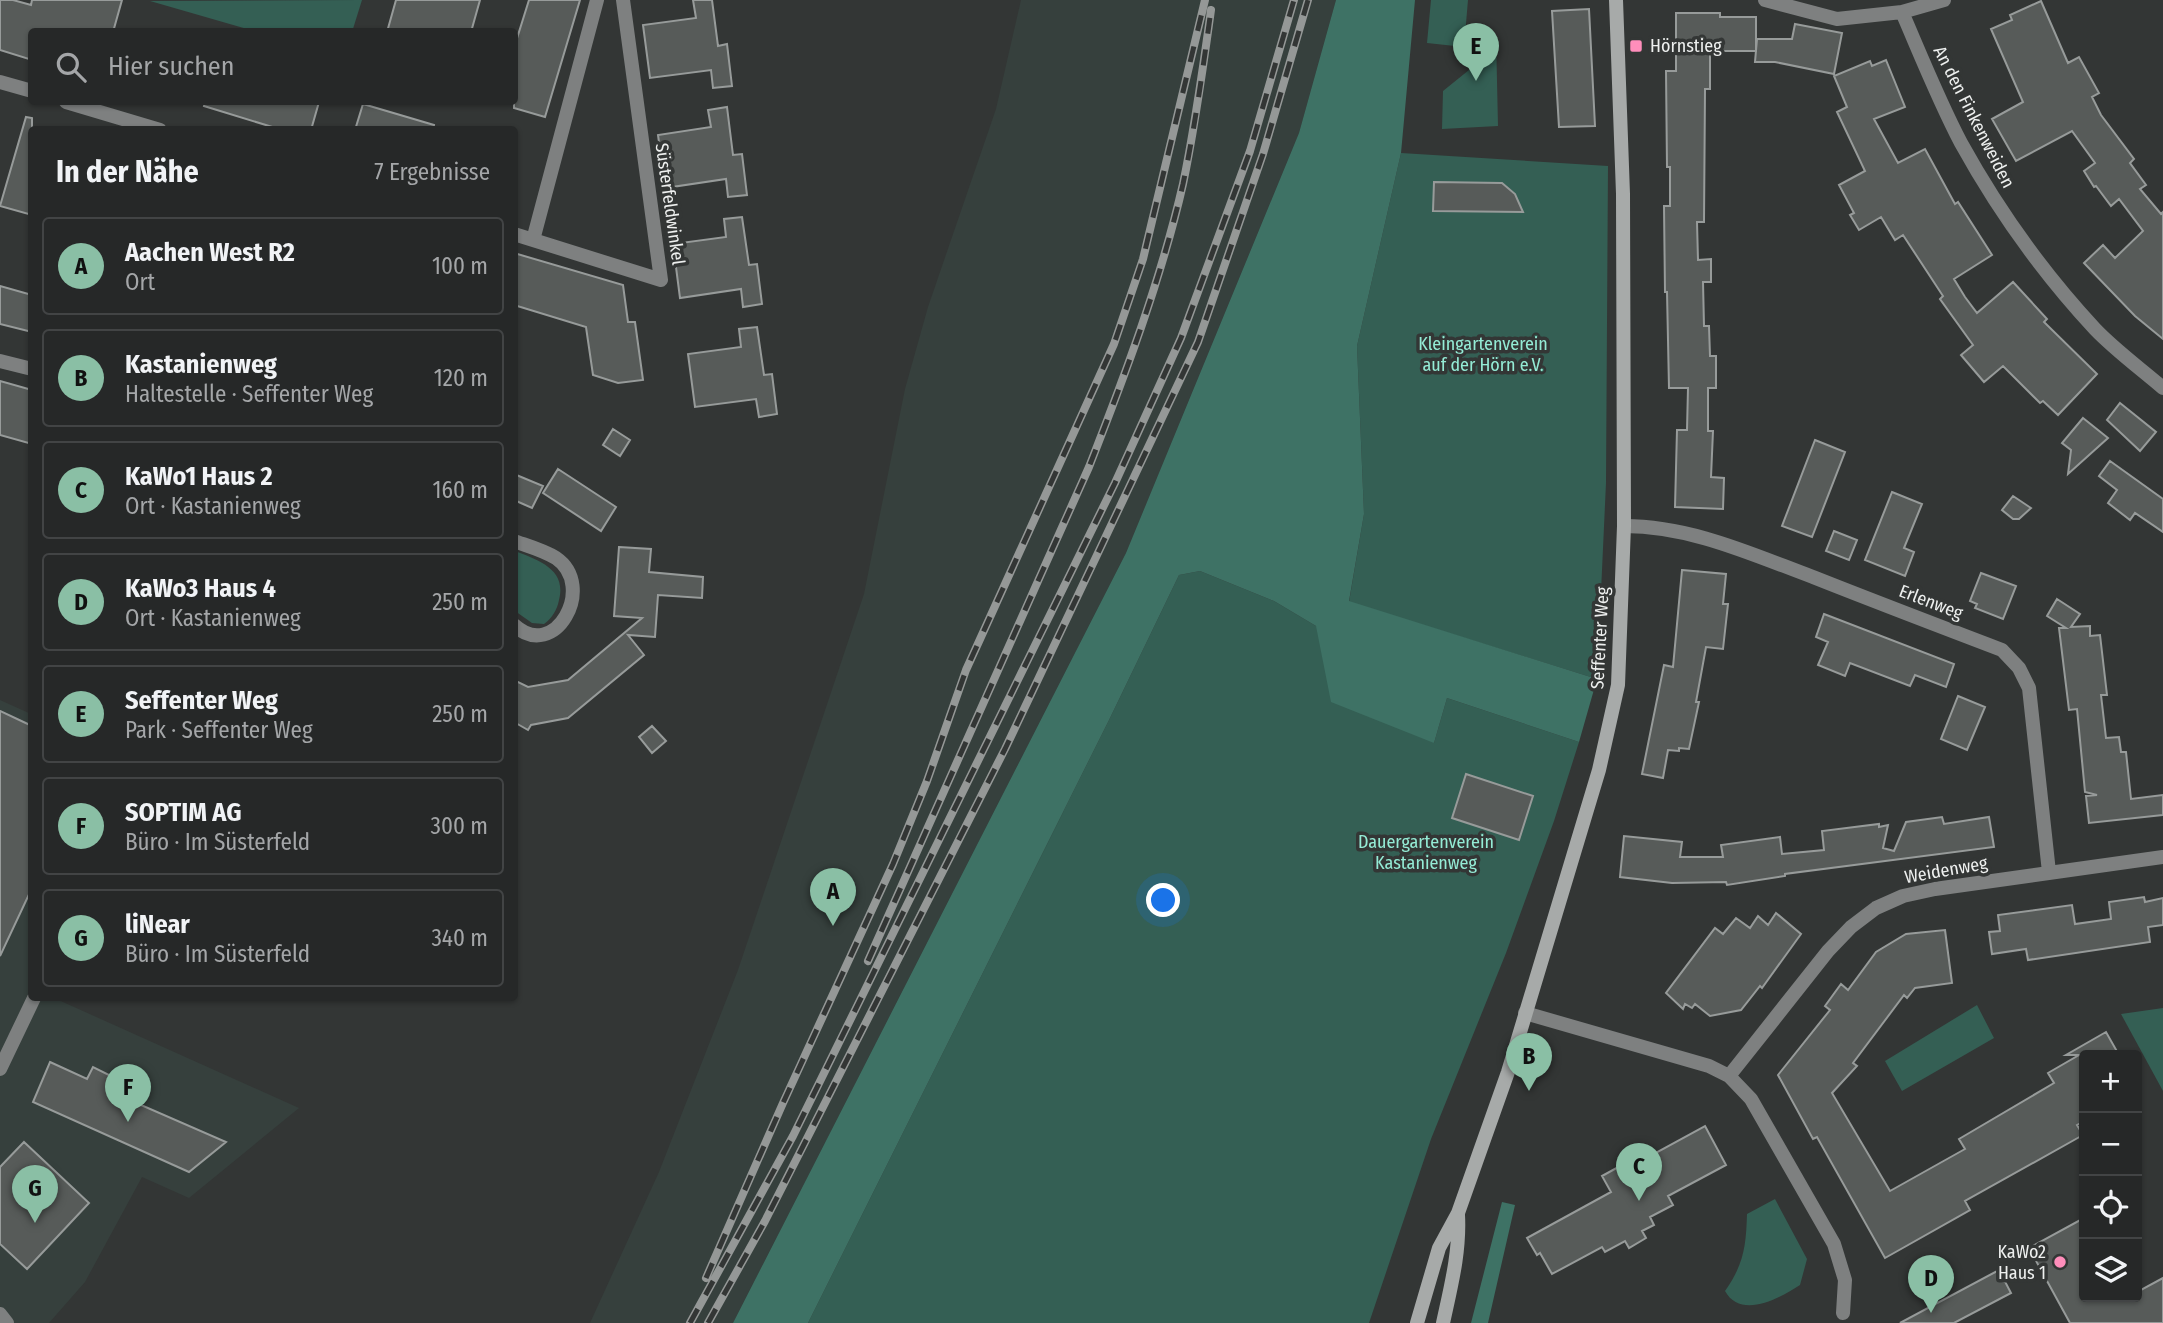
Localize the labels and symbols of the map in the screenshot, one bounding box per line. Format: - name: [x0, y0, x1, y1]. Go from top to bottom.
- pin: E: [1453, 23, 1499, 81]
- place label: Hörnstieg: [1650, 35, 1722, 57]
- marker: Hörnstieg: [1628, 38, 1644, 54]
- street label: An den Finkenweiden: [1929, 42, 2019, 192]
- street label: Süsterfeldwinkel: [651, 142, 689, 267]
- park label: Kleingartenverein auf der Hörn e.V.: [1418, 333, 1548, 376]
- street label: Erlenweg: [1896, 580, 1967, 624]
- street label: Seffenter Weg: [1586, 586, 1614, 690]
- park label: Dauergartenverein Kastanienweg: [1358, 831, 1494, 874]
- street label: Weidenweg: [1903, 852, 1990, 888]
- pin: A: [810, 868, 856, 926]
- your location: [1146, 883, 1180, 917]
- pin: B: [1506, 1033, 1552, 1091]
- pin: F: [105, 1064, 151, 1122]
- pin: C: [1616, 1143, 1662, 1201]
- pin: G: [12, 1165, 58, 1223]
- place label: KaWo2 Haus 1: [1997, 1241, 2046, 1284]
- marker: KaWo2 Haus 1: [2052, 1254, 2068, 1270]
- pin: D: [1908, 1255, 1954, 1313]

